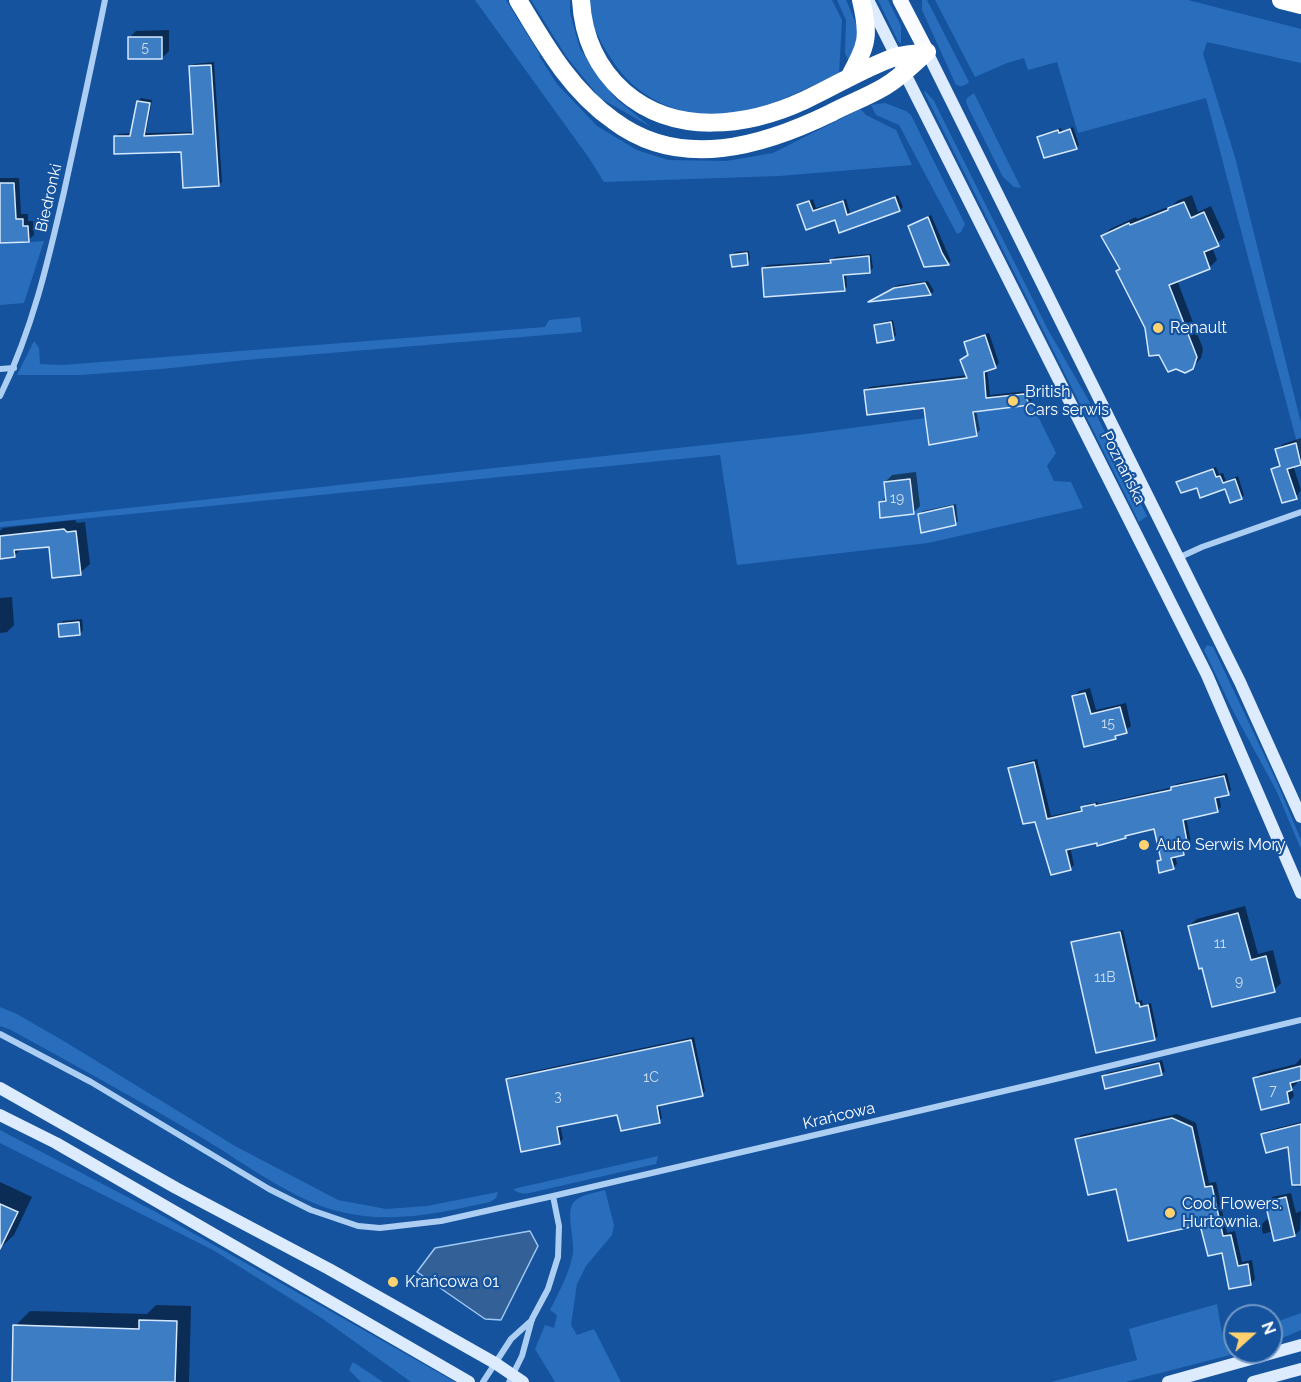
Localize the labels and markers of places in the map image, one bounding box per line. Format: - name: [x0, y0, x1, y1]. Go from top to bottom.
- place label: Renault: [1170, 318, 1227, 338]
- marker: Renault: [1151, 321, 1165, 335]
- place label: British Cars serwis: [1025, 382, 1109, 420]
- marker: British Cars serwis: [1006, 394, 1020, 408]
- place label: Auto Serwis Mory: [1156, 835, 1286, 855]
- marker: Auto Serwis Mory: [1137, 838, 1151, 852]
- place label: Cool Flowers. Hurtownia.: [1182, 1194, 1282, 1232]
- marker: Cool Flowers. Hurtownia.: [1163, 1206, 1177, 1220]
- place label: Krańcowa 01: [405, 1272, 499, 1292]
- marker: Krańcowa 01: [386, 1275, 400, 1289]

